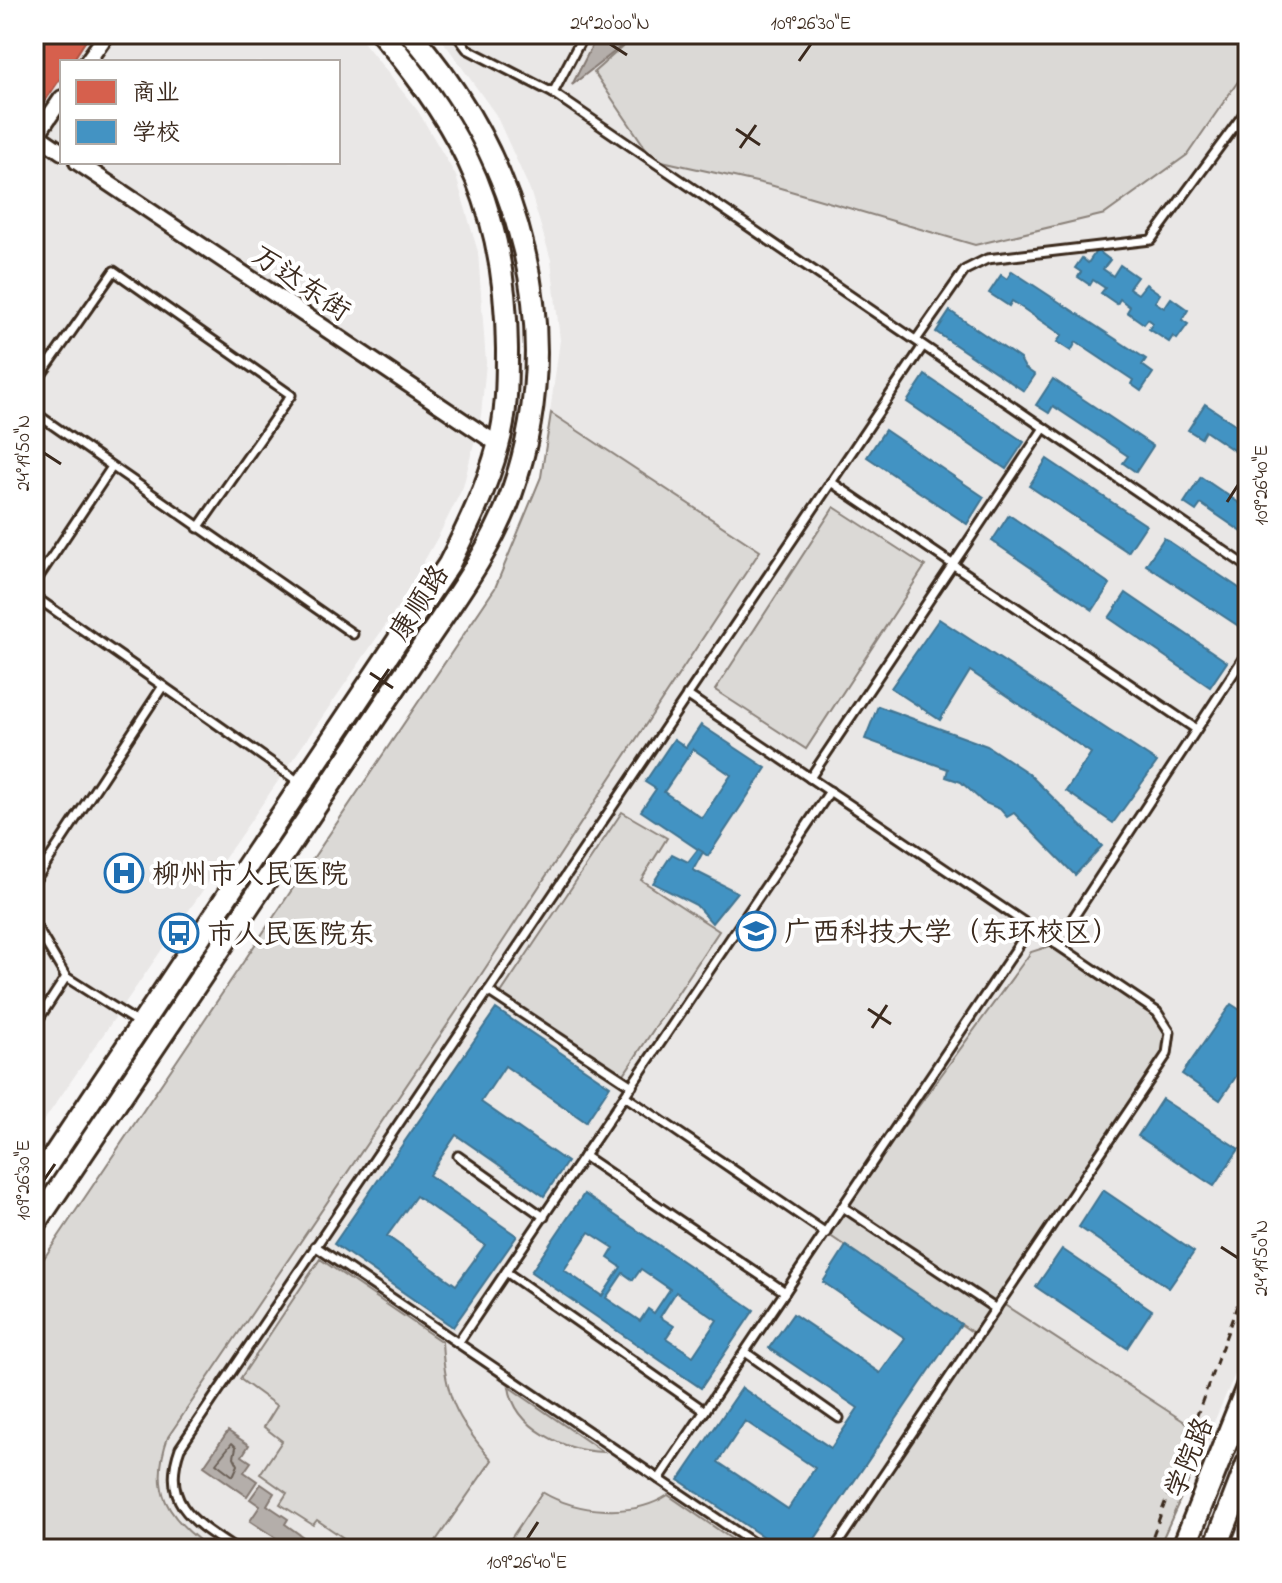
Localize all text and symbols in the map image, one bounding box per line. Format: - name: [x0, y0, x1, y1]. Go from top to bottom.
- text: 24°20'00"N: [570, 10, 650, 39]
- text: 109°26'30"E: [771, 10, 851, 39]
- legend: [60, 60, 340, 164]
- text: 商业: [132, 77, 180, 112]
- text: 学校: [132, 117, 180, 152]
- street label: 万达东街: [242, 237, 358, 333]
- text: 24°19'50"N: [10, 415, 39, 491]
- text: 109°26'40"E: [1248, 445, 1277, 525]
- street label: 康顺路: [381, 558, 461, 650]
- hospital icon: 柳州市人民医院: [103, 852, 145, 894]
- place label: 柳州市人民医院: [152, 856, 348, 897]
- school or university icon: 广西科技大学（东环校区）: [735, 910, 777, 952]
- bus stop icon: 市人民医院东: [158, 912, 200, 954]
- place label: 广西科技大学（东环校区）: [784, 914, 1120, 955]
- place label: 市人民医院东: [207, 916, 375, 957]
- text: 109°26'30"E: [10, 1140, 39, 1220]
- text: 24°19'50"N: [1248, 1220, 1277, 1296]
- street label: 学院路: [1157, 1412, 1226, 1505]
- text: 109°26'40"E: [487, 1549, 567, 1578]

